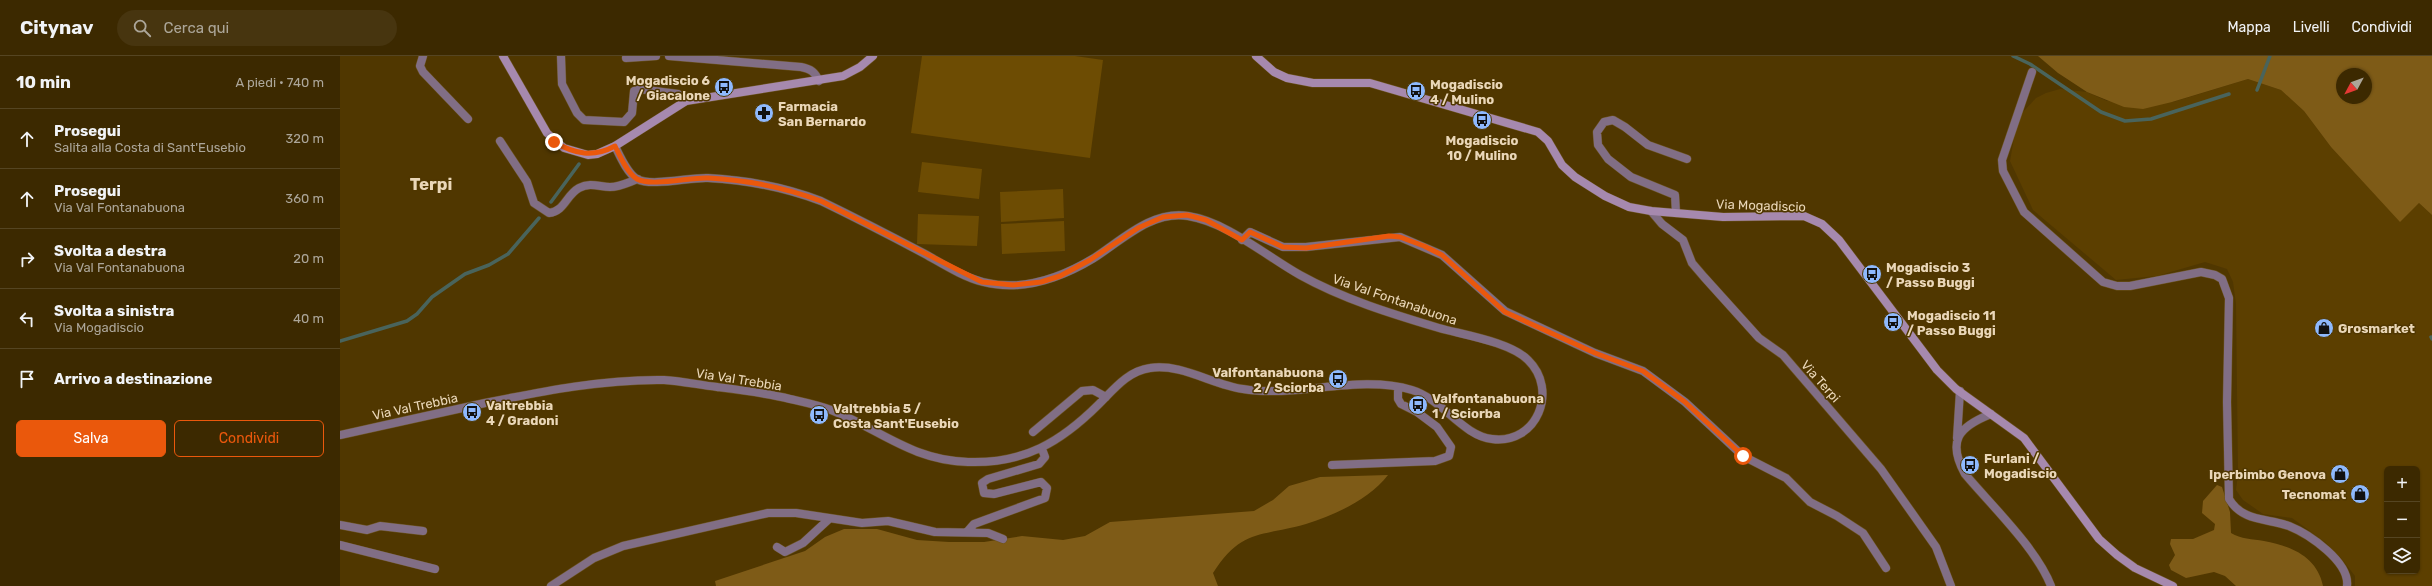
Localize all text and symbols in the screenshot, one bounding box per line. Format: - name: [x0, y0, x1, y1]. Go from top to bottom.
- search box: [117, 10, 397, 46]
- text: Citynav: [20, 16, 93, 39]
- icon: search: [131, 17, 153, 39]
- text: Cerca qui: [163, 19, 229, 37]
- text: Mappa: [2227, 19, 2271, 36]
- text: Livelli: [2293, 19, 2330, 36]
- text: Condividi: [2352, 19, 2412, 36]
- north arrow: [2336, 68, 2372, 104]
- text: 10 min: [16, 72, 71, 92]
- place label: Mogadiscio 6 / Giacalone: [626, 73, 711, 103]
- text: A piedi · 740 m: [235, 75, 324, 90]
- bus stop icon: Mogadiscio 6 / Giacalone: [713, 76, 735, 98]
- place label: Mogadiscio 4 / Mulino: [1430, 77, 1503, 107]
- bus stop icon: Mogadiscio 4 / Mulino: [1405, 80, 1427, 102]
- place label: Farmacia San Bernardo: [778, 99, 866, 129]
- pharmacy icon: Farmacia San Bernardo: [753, 102, 775, 124]
- bus stop icon: Mogadiscio 10 / Mulino: [1471, 109, 1493, 131]
- text: Prosegui: [54, 122, 121, 140]
- icon: ahead: [16, 128, 38, 150]
- text: 320 m: [286, 131, 324, 146]
- route end: [545, 133, 563, 151]
- place label: Mogadiscio 10 / Mulino: [1445, 133, 1519, 163]
- text: Salita alla Costa di Sant'Eusebio: [54, 140, 246, 155]
- district label: Terpi: [410, 174, 452, 194]
- text: Prosegui: [54, 182, 121, 200]
- icon: ahead: [16, 188, 38, 210]
- text: 360 m: [285, 191, 324, 206]
- street label: Via Mogadiscio: [1716, 196, 1806, 216]
- text: Via Val Fontanabuona: [54, 200, 185, 215]
- text: Svolta a destra: [54, 242, 166, 260]
- icon: right: [16, 248, 38, 270]
- text: 20 m: [293, 251, 324, 266]
- text: Via Val Fontanabuona: [54, 260, 185, 275]
- place label: Mogadiscio 3 / Passo Buggi: [1886, 260, 1975, 290]
- bus stop icon: Mogadiscio 3 / Passo Buggi: [1861, 263, 1883, 285]
- street label: Via Val Fontanabuona: [1330, 271, 1459, 328]
- text: Svolta a sinistra: [54, 302, 174, 320]
- icon: left: [16, 308, 38, 330]
- place label: Mogadiscio 11 / Passo Buggi: [1907, 308, 1996, 338]
- text: 40 m: [293, 311, 324, 326]
- bus stop icon: Mogadiscio 11 / Passo Buggi: [1882, 311, 1904, 333]
- shop icon: Grosmarket: [2313, 317, 2335, 339]
- text: Via Mogadiscio: [54, 320, 144, 335]
- place label: Grosmarket: [2338, 321, 2415, 336]
- street label: Via Terpi: [1798, 357, 1843, 405]
- street label: Via Val Trebbia: [695, 365, 783, 394]
- place label: Valfontanabuona 2 / Sciorba: [1212, 365, 1324, 395]
- icon: arrive: [16, 368, 38, 390]
- bus stop icon: Valfontanabuona 2 / Sciorba: [1327, 368, 1349, 390]
- text: Arrivo a destinazione: [54, 370, 212, 388]
- street label: Via Val Trebbia: [371, 390, 459, 423]
- place label: Valfontanabuona 1 / Sciorba: [1432, 391, 1544, 421]
- bus stop icon: Valfontanabuona 1 / Sciorba: [1407, 394, 1429, 416]
- place label: Valtrebbia 4 / Gradoni: [486, 398, 558, 428]
- bus stop icon: Valtrebbia 4 / Gradoni: [461, 401, 483, 423]
- place label: Valtrebbia 5 / Costa Sant'Eusebio: [833, 401, 959, 431]
- bus stop icon: Valtrebbia 5 / Costa Sant'Eusebio: [808, 404, 830, 426]
- button: Salva: [16, 420, 166, 457]
- button: Condividi: [174, 420, 324, 457]
- route start: [1734, 447, 1752, 465]
- place label: Furlani / Mogadiscio: [1984, 451, 2057, 481]
- bus stop icon: Furlani / Mogadiscio: [1959, 454, 1981, 476]
- shop icon: Iperbimbo Genova: [2329, 463, 2351, 485]
- map controls: [2384, 466, 2420, 574]
- button: +: [2384, 466, 2420, 502]
- place label: Iperbimbo Genova: [2209, 467, 2326, 482]
- shop icon: Tecnomat: [2349, 483, 2371, 505]
- place label: Tecnomat: [2282, 487, 2346, 502]
- button: −: [2384, 502, 2420, 538]
- button: layers: [2384, 538, 2420, 574]

